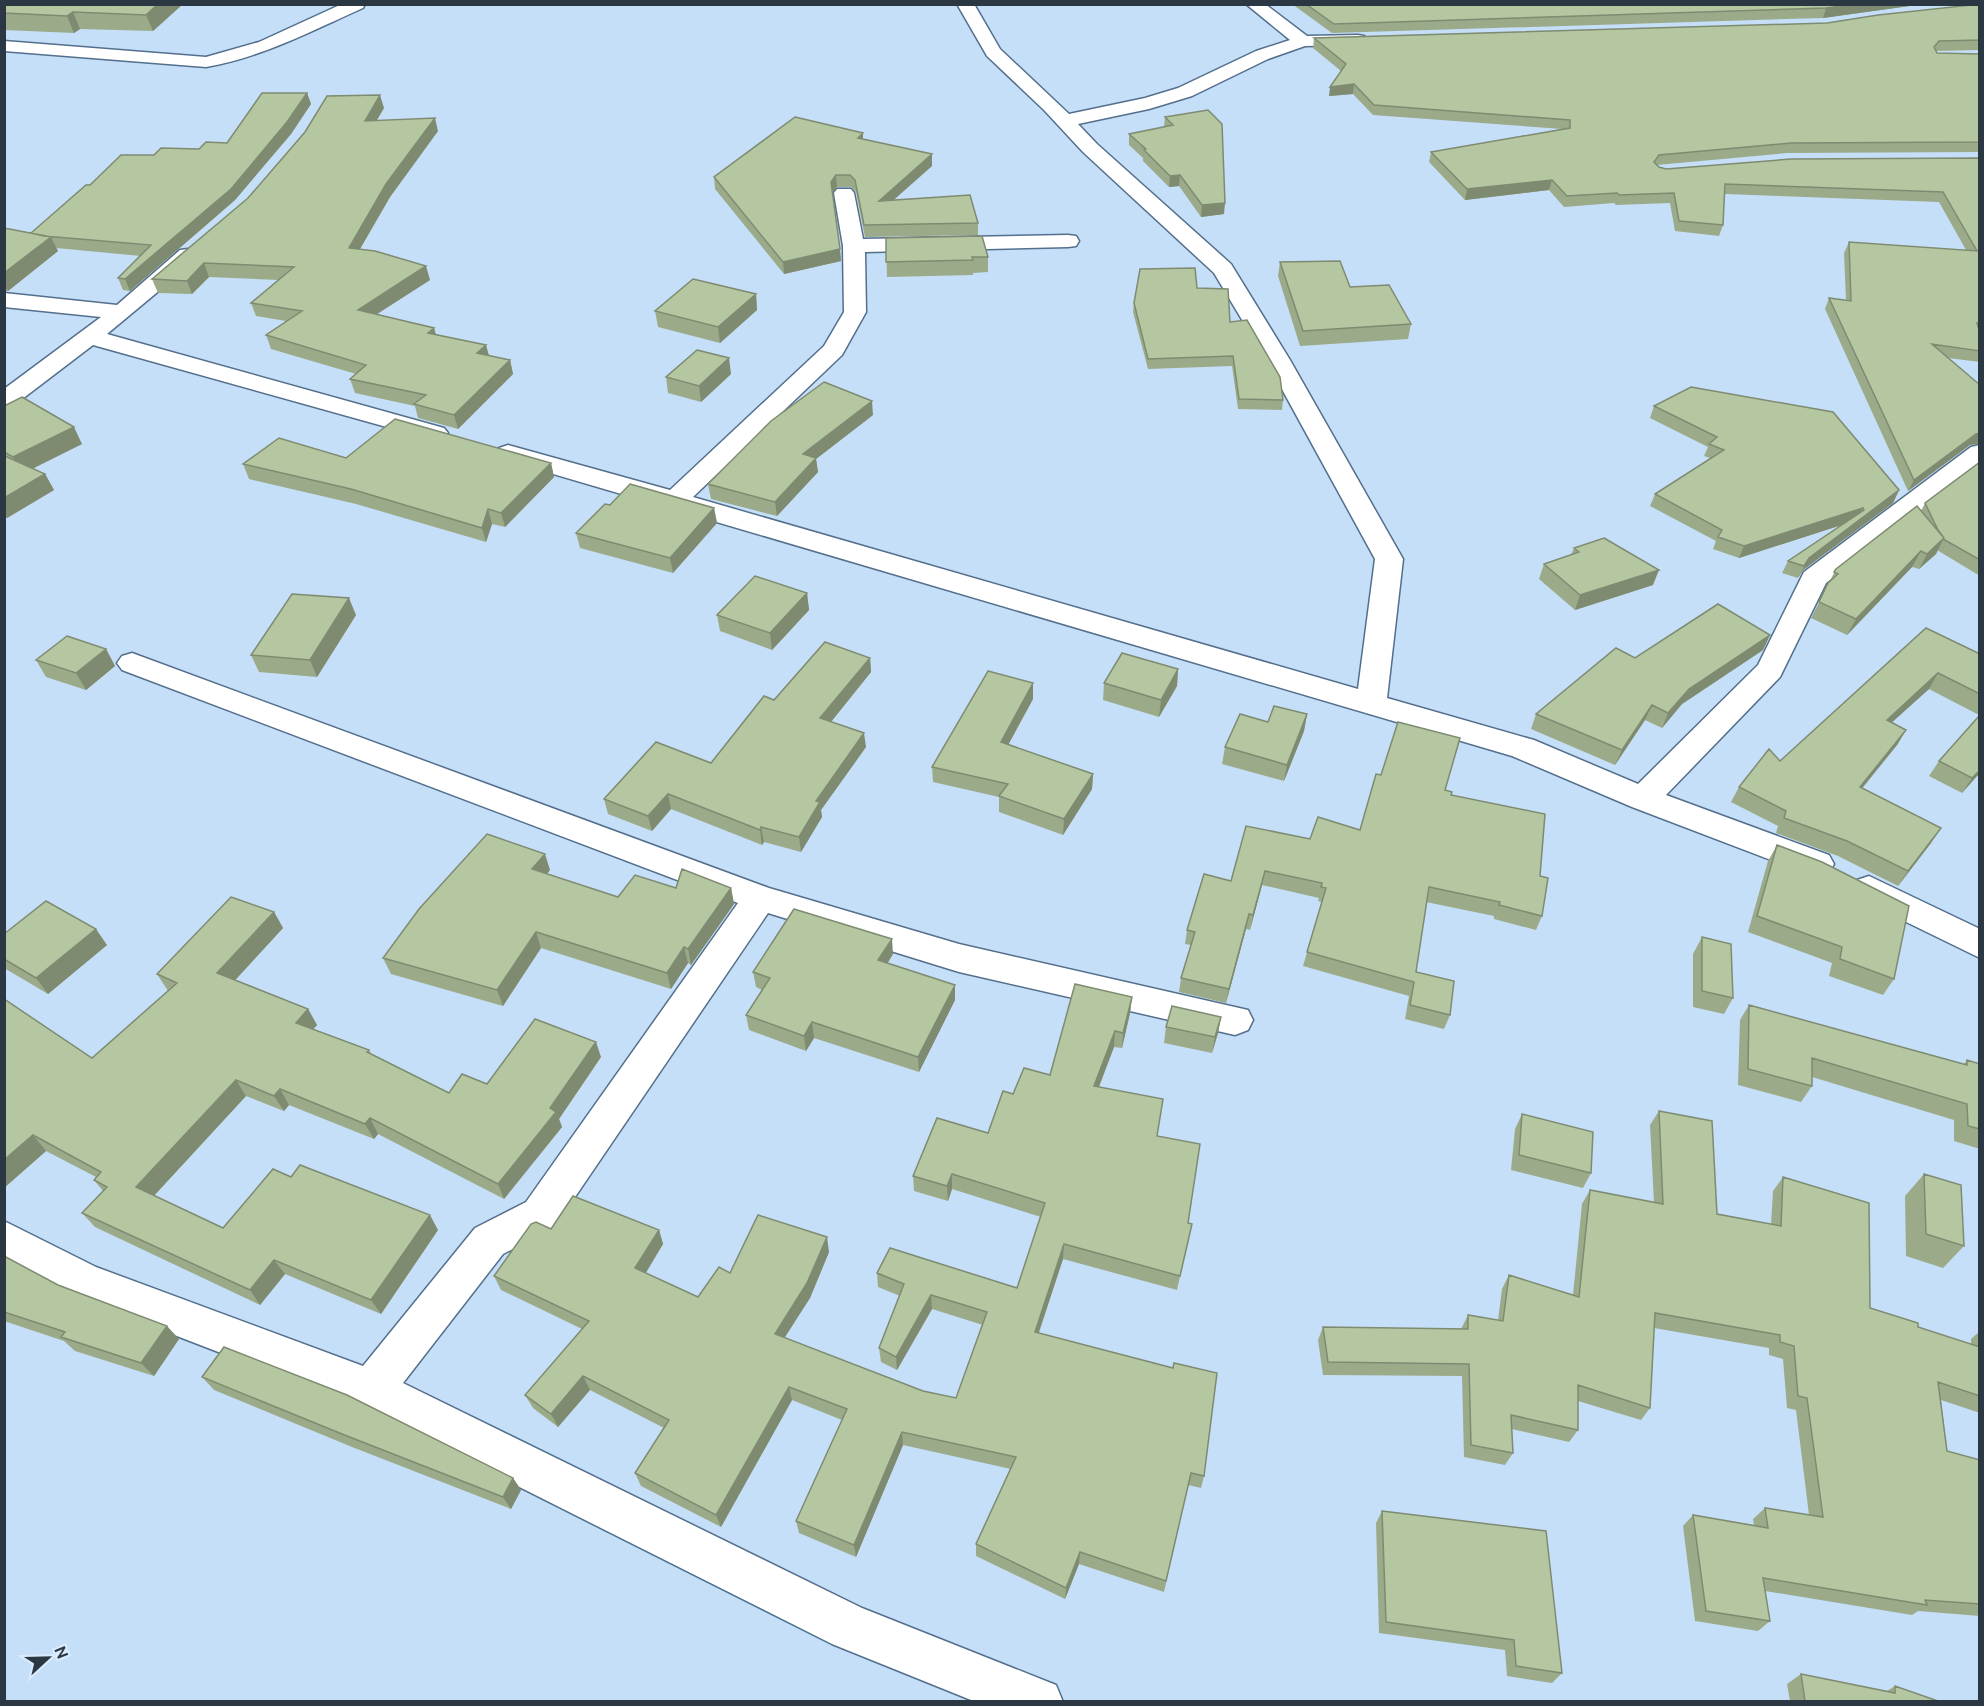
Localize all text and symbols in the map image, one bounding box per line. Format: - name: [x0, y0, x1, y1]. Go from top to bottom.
- north arrow: [18, 1628, 78, 1688]
- text: N: [51, 1643, 72, 1661]

